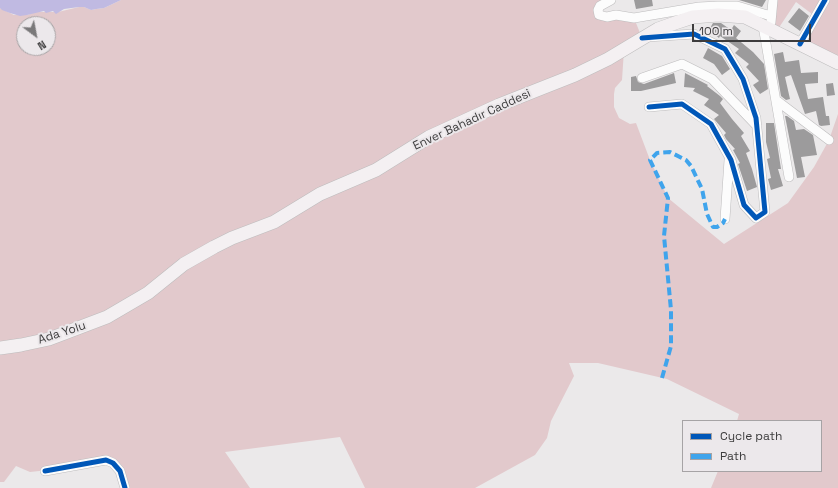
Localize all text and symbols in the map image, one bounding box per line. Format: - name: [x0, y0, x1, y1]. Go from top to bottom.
- north arrow: [16, 16, 56, 56]
- scale bar: [694, 16, 813, 42]
- text: 100 m: [699, 23, 733, 39]
- text: N: [35, 37, 49, 53]
- street label: Enver Bahadır Caddesi: [411, 86, 533, 154]
- street label: Ada Yolu: [36, 319, 88, 347]
- legend: [682, 420, 822, 472]
- text: Cycle path: [720, 428, 782, 444]
- text: Path: [720, 448, 746, 464]

